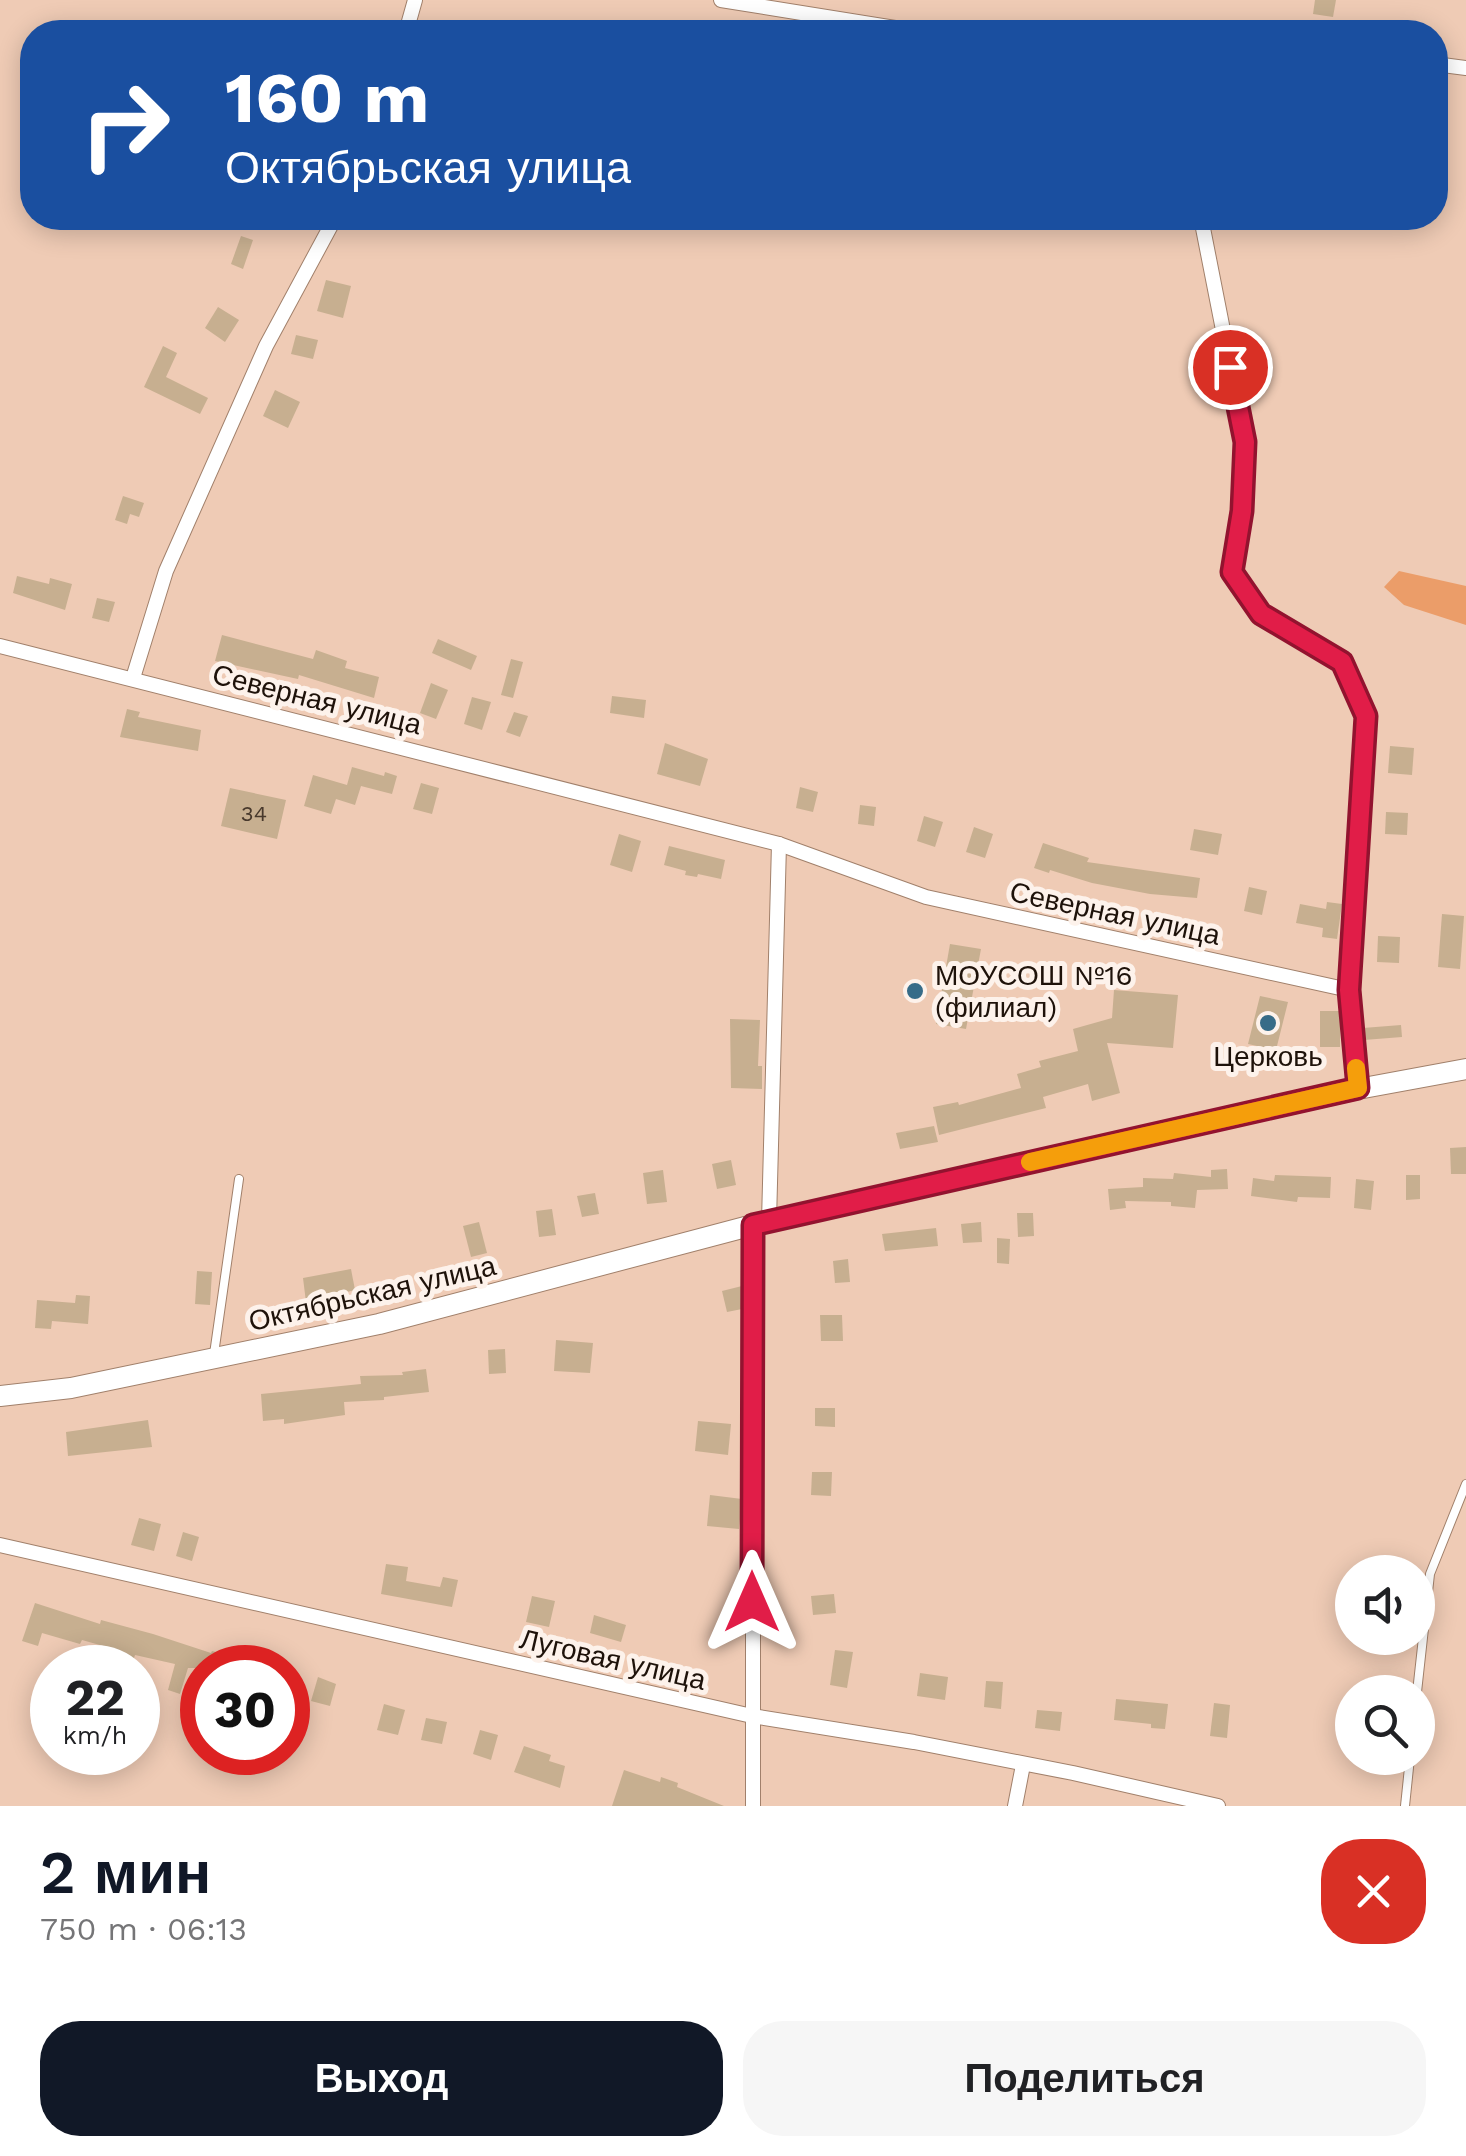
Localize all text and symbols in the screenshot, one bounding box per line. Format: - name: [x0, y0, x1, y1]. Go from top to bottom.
- text: 160 m: [225, 57, 429, 139]
- icon: right: [60, 60, 190, 190]
- text: Октябрьская улица: [225, 141, 631, 194]
- pin: [1188, 325, 1273, 410]
- icon: arrive: [1203, 340, 1258, 395]
- street label: Северная улица: [209, 658, 425, 742]
- house number: 34: [241, 801, 267, 826]
- street label: Северная улица: [1007, 875, 1224, 952]
- place label: МОУСОШ №16 (филиал): [935, 959, 1132, 1024]
- marker: МОУСОШ №16 (филиал): [904, 980, 926, 1002]
- marker: Церковь: [1257, 1012, 1279, 1034]
- place label: Церковь: [1213, 1040, 1323, 1073]
- street label: Октябрьская улица: [245, 1249, 499, 1338]
- position arrow: [700, 1550, 804, 1654]
- map controls: [1335, 1555, 1435, 1775]
- button: sound: [1335, 1555, 1435, 1655]
- street label: Луговая улица: [517, 1622, 709, 1697]
- speed limit sign: 30: [180, 1645, 310, 1775]
- text: 22: [65, 1668, 125, 1727]
- button: search: [1335, 1675, 1435, 1775]
- text: km/h: [63, 1721, 127, 1750]
- text: 2 мин: [40, 1837, 211, 1908]
- button: close: [1321, 1839, 1426, 1944]
- text: 750 m · 06:13: [40, 1910, 247, 1948]
- button: Выход: [40, 2021, 723, 2136]
- button: Поделиться: [743, 2021, 1426, 2136]

